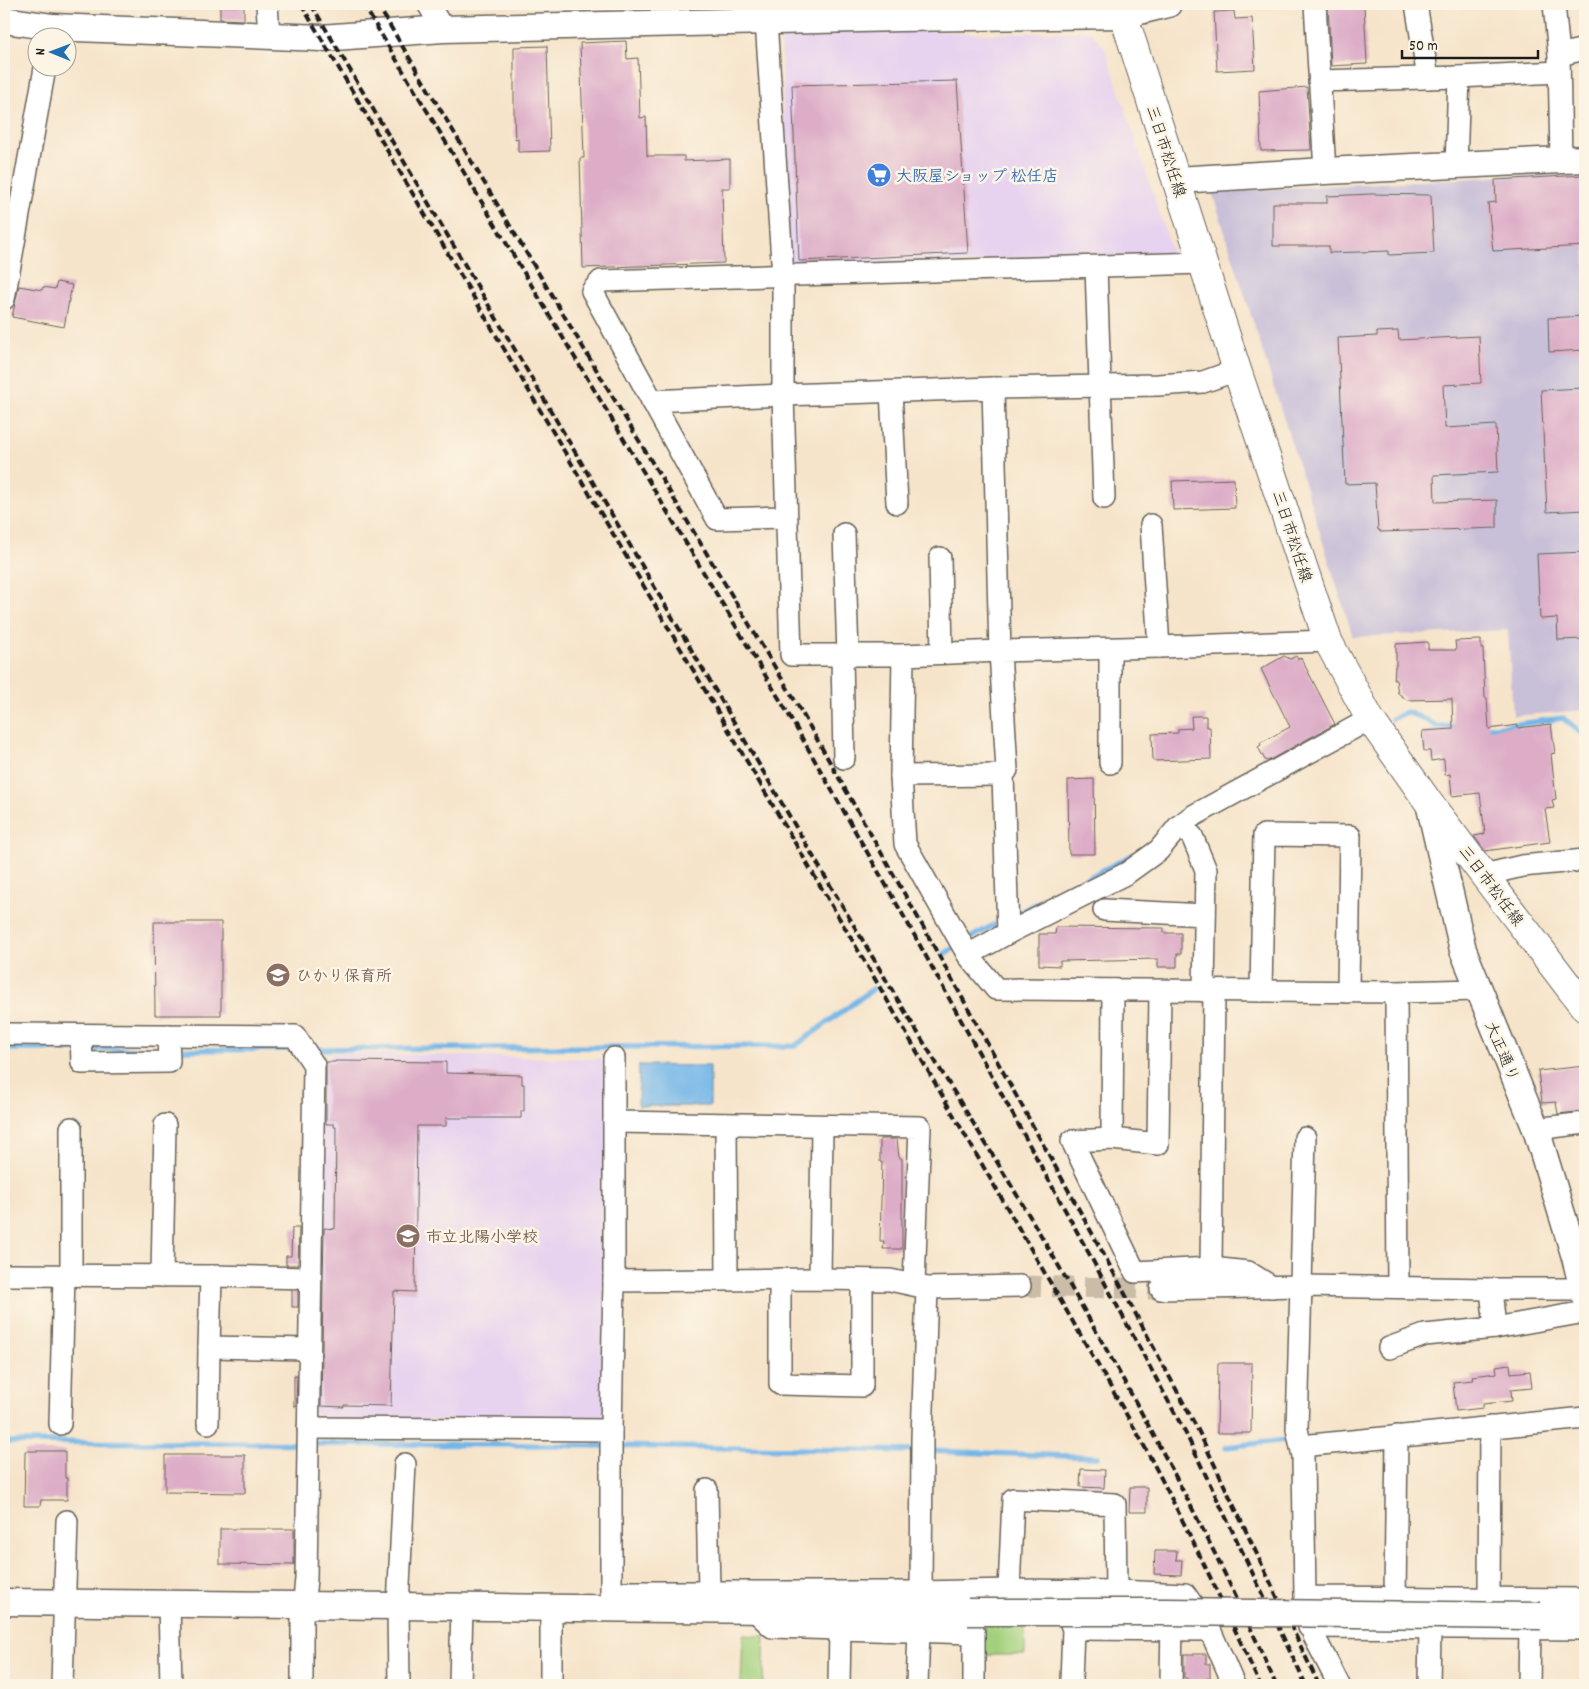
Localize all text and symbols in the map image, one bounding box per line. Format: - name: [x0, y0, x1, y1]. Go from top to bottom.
- north arrow: [28, 28, 78, 78]
- scale bar: [1402, 28, 1538, 60]
- text: 50 m: [1409, 36, 1438, 58]
- text: N: [31, 48, 51, 55]
- street label: 三日市松任線: [1139, 103, 1190, 201]
- supermarket icon: 大阪屋ショップ 松任店: [866, 162, 892, 188]
- place label: 大阪屋ショップ 松任店: [896, 166, 1058, 189]
- street label: 三日市松任線: [1265, 488, 1316, 586]
- street label: 三日市松任線: [1452, 841, 1528, 932]
- school or university icon: ひかり保育所: [265, 962, 291, 988]
- place label: ひかり保育所: [296, 966, 392, 989]
- street label: 大正通り: [1478, 1018, 1524, 1086]
- school or university icon: 市立北陽小学校: [395, 1223, 421, 1249]
- place label: 市立北陽小学校: [426, 1227, 538, 1250]

